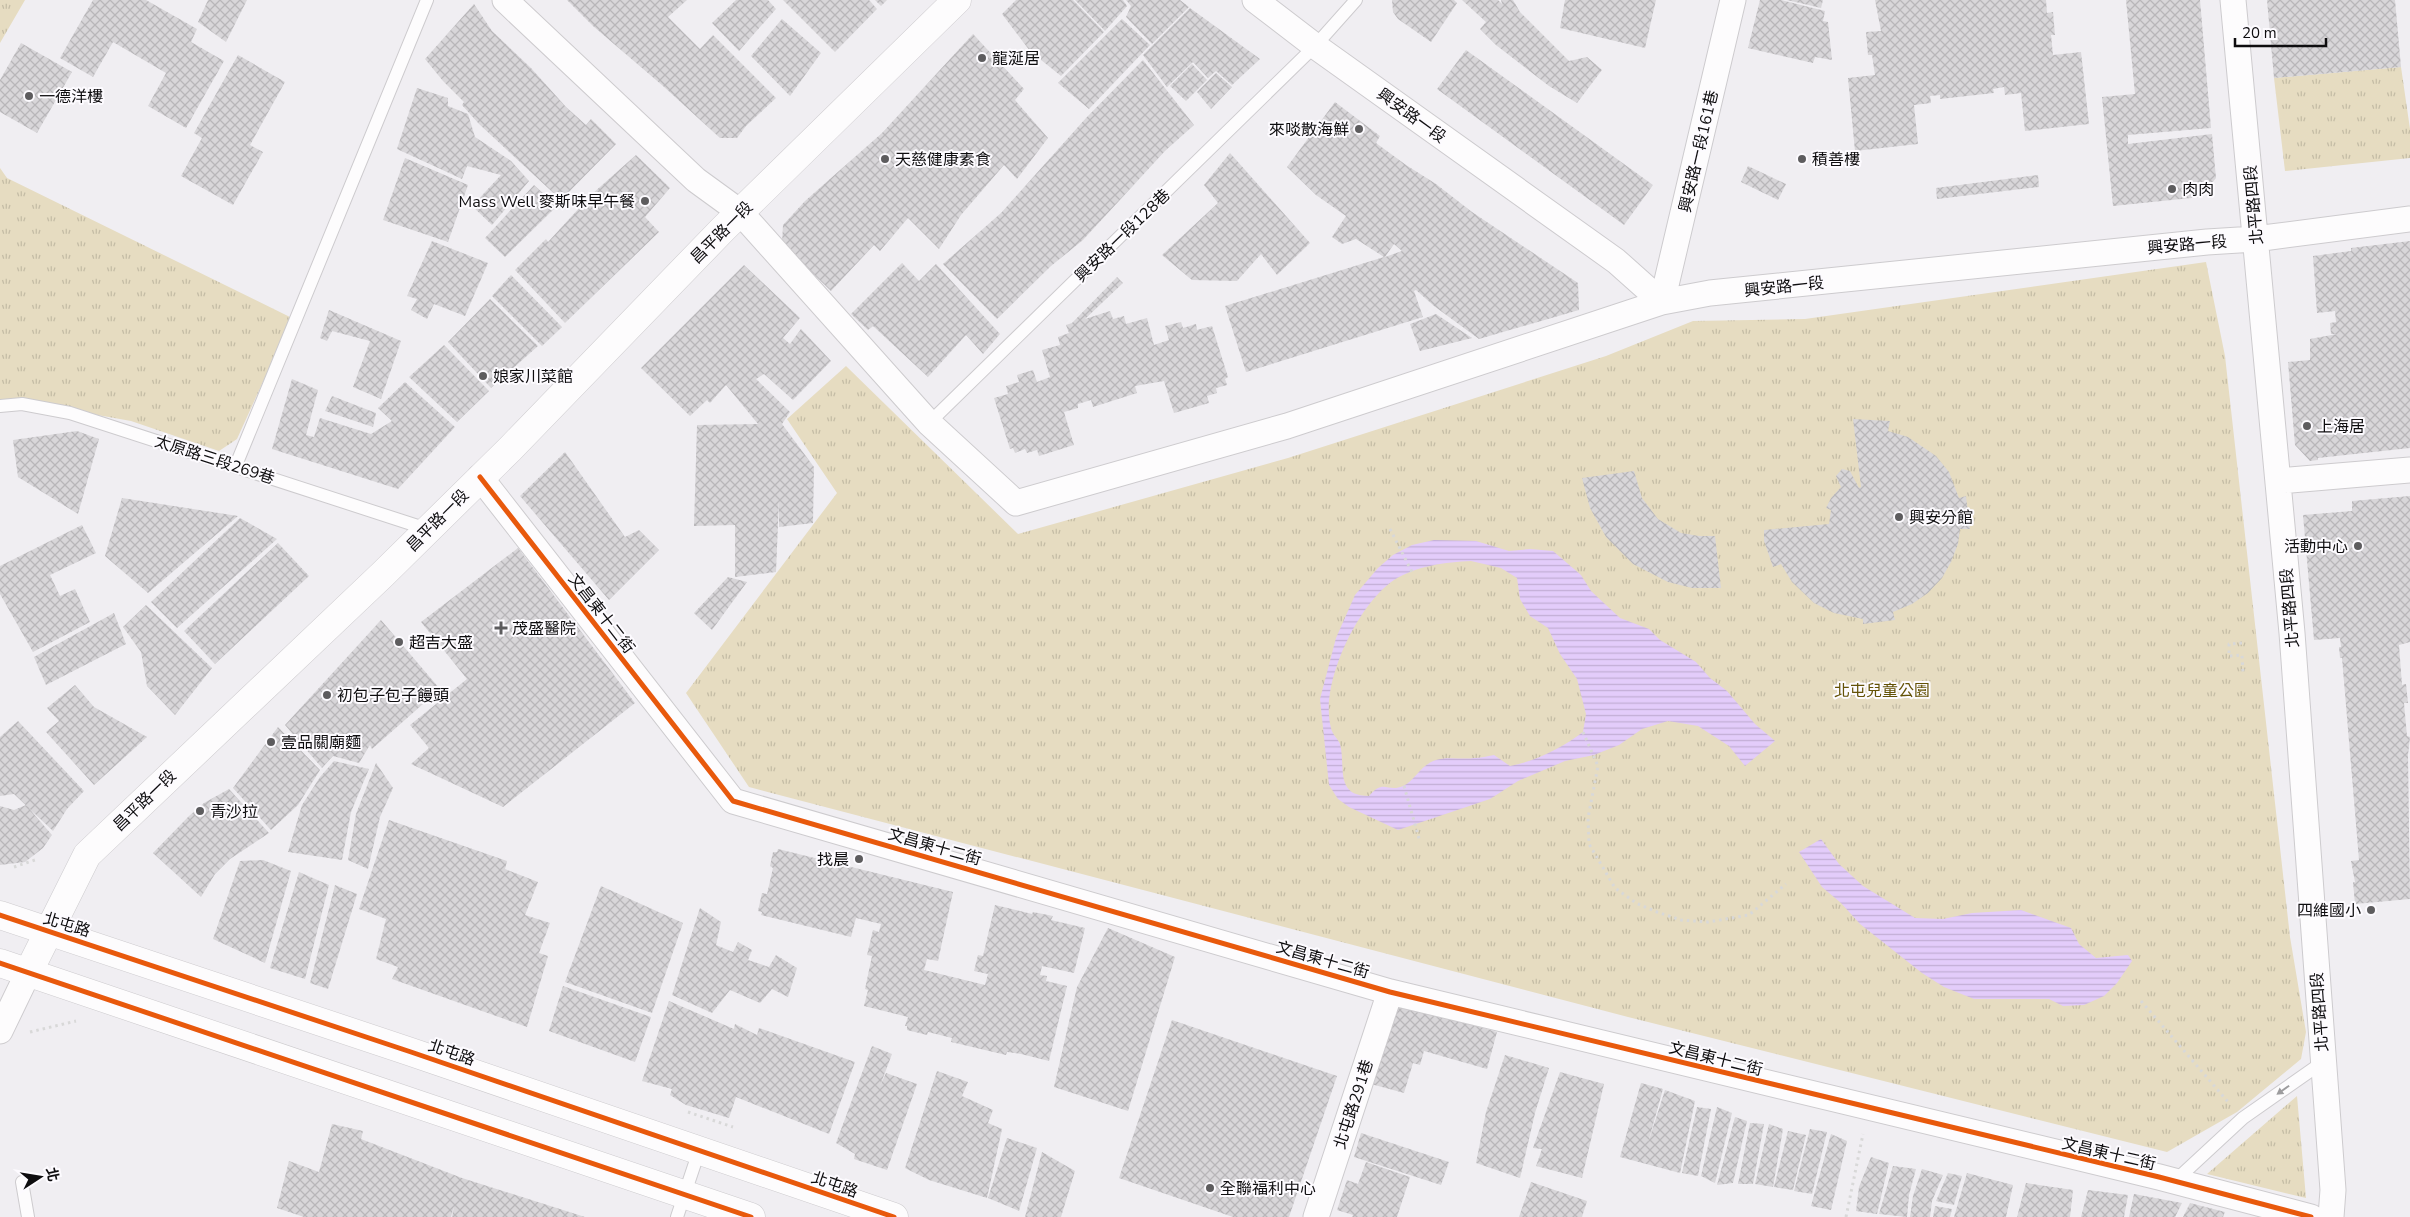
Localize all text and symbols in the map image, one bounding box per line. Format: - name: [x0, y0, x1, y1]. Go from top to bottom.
- scale bar: [2235, 15, 2326, 47]
- text: 20 m: [2242, 23, 2277, 43]
- place label: 龍涎居: [992, 48, 1040, 70]
- marker: 龍涎居: [976, 52, 988, 64]
- street label: 興安路一段: [1373, 83, 1450, 148]
- place label: 一德洋樓: [39, 86, 103, 108]
- street label: 興安路一段161巷: [1674, 88, 1724, 215]
- marker: 一德洋樓: [23, 90, 35, 102]
- place label: 來啖散海鮮: [1269, 119, 1349, 141]
- marker: 來啖散海鮮: [1353, 123, 1365, 135]
- place label: 天慈健康素食: [895, 149, 991, 171]
- place label: 積善樓: [1812, 149, 1860, 171]
- marker: 天慈健康素食: [879, 153, 891, 165]
- marker: 積善樓: [1796, 153, 1808, 165]
- street label: 北平路四段: [2240, 164, 2268, 246]
- place label: 肉肉: [2182, 179, 2214, 201]
- marker: 肉肉: [2166, 183, 2178, 195]
- street label: 興安路一段128巷: [1070, 184, 1175, 287]
- place label: Mass Well 麥斯味早午餐: [459, 191, 635, 213]
- marker: Mass Well 麥斯味早午餐: [639, 195, 651, 207]
- street label: 昌平路一段: [686, 197, 758, 269]
- street label: 興安路一段: [2146, 231, 2228, 259]
- street label: 興安路一段: [1743, 272, 1825, 302]
- place label: 娘家川菜館: [493, 366, 573, 388]
- marker: 娘家川菜館: [477, 370, 489, 382]
- place label: 上海居: [2317, 416, 2365, 438]
- marker: 上海居: [2301, 420, 2313, 432]
- street label: 太原路三段269巷: [152, 430, 277, 490]
- street label: 昌平路一段: [402, 485, 474, 557]
- place label: 興安分館: [1909, 507, 1973, 529]
- marker: 興安分館: [1893, 511, 1905, 523]
- place label: 活動中心: [2284, 536, 2348, 558]
- marker: 活動中心: [2352, 540, 2364, 552]
- street label: 北平路四段: [2276, 567, 2304, 649]
- street label: 文昌東十二街: [563, 569, 639, 658]
- place label: 茂盛醫院: [512, 618, 576, 640]
- marker: 茂盛醫院: [494, 621, 508, 635]
- place label: 超吉大盛: [409, 632, 473, 654]
- marker: 超吉大盛: [393, 636, 405, 648]
- park label: 北屯兒童公園: [1834, 680, 1930, 702]
- place label: 初包子包子饅頭: [337, 685, 449, 707]
- marker: 初包子包子饅頭: [321, 689, 333, 701]
- place label: 壹品關廟麵: [281, 732, 361, 754]
- marker: 壹品關廟麵: [265, 736, 277, 748]
- street label: 昌平路一段: [108, 765, 181, 836]
- place label: 青沙拉: [210, 801, 258, 823]
- marker: 青沙拉: [194, 805, 206, 817]
- street label: 文昌東十二街: [886, 823, 984, 871]
- place label: 找晨: [817, 849, 849, 871]
- marker: 找晨: [853, 853, 865, 865]
- place label: 四維國小: [2297, 900, 2361, 922]
- marker: 四維國小: [2365, 904, 2377, 916]
- street label: 北屯路: [41, 907, 93, 942]
- street label: 文昌東十二街: [1274, 936, 1372, 984]
- street label: 北平路四段: [2306, 971, 2334, 1053]
- street label: 北屯路: [425, 1035, 478, 1071]
- street label: 文昌東十二街: [1667, 1037, 1765, 1081]
- street label: 北屯路291巷: [1329, 1057, 1379, 1152]
- one-way arrow: [2276, 1085, 2290, 1095]
- street label: 文昌東十二街: [2060, 1132, 2158, 1175]
- north arrow: [15, 1152, 65, 1202]
- text: 北: [41, 1166, 63, 1183]
- street label: 北屯路: [808, 1167, 861, 1203]
- place label: 全聯福利中心: [1220, 1178, 1316, 1200]
- marker: 全聯福利中心: [1204, 1182, 1216, 1194]

